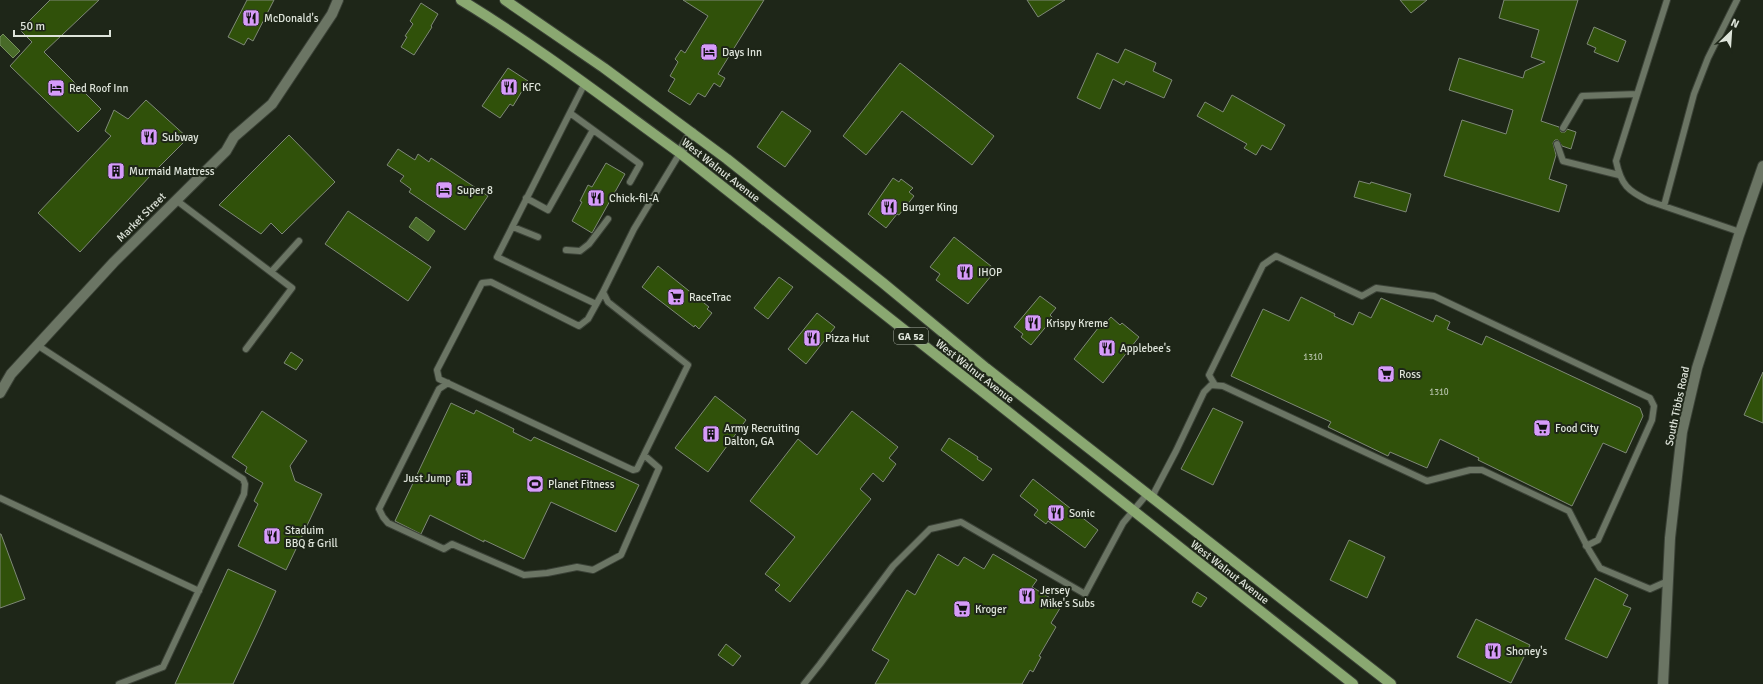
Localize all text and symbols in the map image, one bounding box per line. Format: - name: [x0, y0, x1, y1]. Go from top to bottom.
- restaurant icon: McDonald's: [241, 8, 261, 28]
- scale bar: [14, 12, 110, 38]
- place label: McDonald's: [264, 12, 319, 25]
- north arrow: [1711, 12, 1751, 52]
- text: N: [1729, 16, 1741, 31]
- text: 50 m: [20, 19, 45, 34]
- hotel icon: Days Inn: [699, 42, 719, 62]
- place label: Days Inn: [722, 46, 762, 59]
- restaurant icon: KFC: [499, 77, 519, 97]
- hotel icon: Red Roof Inn: [46, 78, 66, 98]
- place label: KFC: [522, 81, 541, 94]
- place label: Red Roof Inn: [69, 82, 128, 95]
- restaurant icon: Subway: [139, 127, 159, 147]
- place label: Subway: [162, 131, 199, 144]
- street label: West Walnut Avenue: [679, 136, 763, 205]
- building icon: Murmaid Mattress: [106, 161, 126, 181]
- place label: Murmaid Mattress: [129, 165, 215, 178]
- hotel icon: Super 8: [434, 180, 454, 200]
- place label: Super 8: [457, 184, 493, 197]
- restaurant icon: Chick-fil-A: [586, 188, 606, 208]
- street label: Market Street: [114, 190, 169, 245]
- place label: Chick-fil-A: [609, 192, 659, 205]
- restaurant icon: Burger King: [879, 197, 899, 217]
- place label: Burger King: [902, 201, 958, 214]
- restaurant icon: IHOP: [955, 262, 975, 282]
- place label: IHOP: [978, 266, 1002, 279]
- supermarket icon: RaceTrac: [666, 287, 686, 307]
- place label: RaceTrac: [689, 291, 731, 304]
- restaurant icon: Krispy Kreme: [1023, 313, 1043, 333]
- place label: Krispy Kreme: [1046, 317, 1108, 330]
- restaurant icon: Pizza Hut: [802, 328, 822, 348]
- road number: GA 52: [894, 328, 928, 344]
- place label: Pizza Hut: [825, 332, 869, 345]
- street label: West Walnut Avenue: [933, 337, 1017, 406]
- restaurant icon: Applebee's: [1097, 338, 1117, 358]
- place label: Applebee's: [1120, 342, 1171, 355]
- house number: 1310: [1303, 352, 1323, 363]
- supermarket icon: Ross: [1376, 364, 1396, 384]
- street label: South Tibbs Road: [1663, 365, 1692, 447]
- place label: Ross: [1399, 368, 1421, 381]
- house number: 1310: [1429, 387, 1449, 398]
- supermarket icon: Food City: [1532, 418, 1552, 438]
- place label: Army Recruiting Dalton, GA: [724, 422, 800, 448]
- place label: Food City: [1555, 422, 1600, 435]
- building icon: Army Recruiting Dalton, GA: [701, 424, 721, 444]
- building icon: Just Jump: [454, 468, 474, 488]
- place label: Just Jump: [403, 472, 451, 485]
- sports icon: Planet Fitness: [525, 474, 545, 494]
- place label: Planet Fitness: [548, 478, 615, 491]
- restaurant icon: Sonic: [1046, 503, 1066, 523]
- place label: Sonic: [1069, 507, 1095, 520]
- place label: Staduim BBQ & Grill: [285, 524, 338, 550]
- restaurant icon: Staduim BBQ & Grill: [262, 526, 282, 546]
- street label: West Walnut Avenue: [1188, 538, 1272, 607]
- place label: Jersey Mike's Subs: [1040, 584, 1095, 610]
- restaurant icon: Jersey Mike's Subs: [1017, 586, 1037, 606]
- supermarket icon: Kroger: [952, 599, 972, 619]
- place label: Kroger: [975, 603, 1006, 616]
- restaurant icon: Shoney's: [1483, 641, 1503, 661]
- place label: Shoney's: [1506, 645, 1548, 658]

